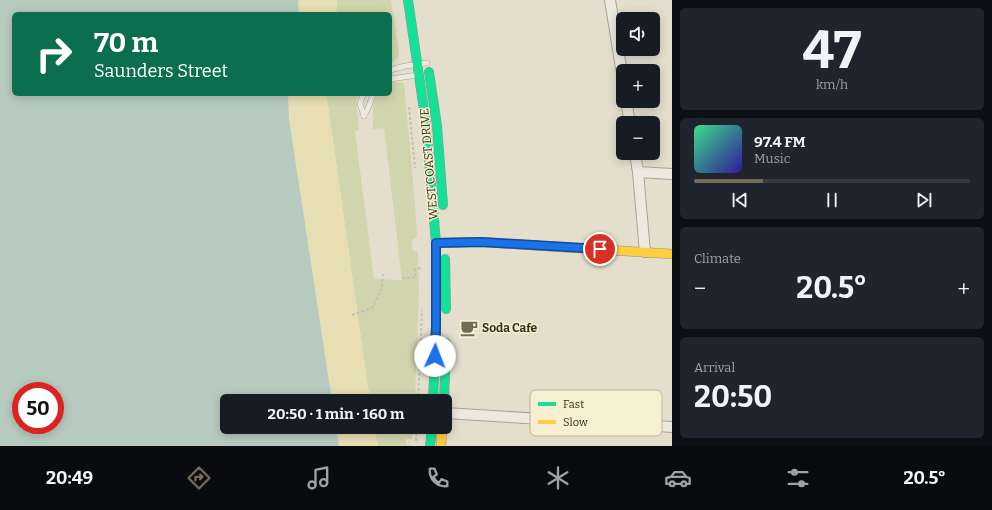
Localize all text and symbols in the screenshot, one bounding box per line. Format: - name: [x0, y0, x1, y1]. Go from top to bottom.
- map controls: [616, 12, 660, 160]
- button: sound: [616, 12, 660, 56]
- text: 47: [802, 19, 862, 82]
- text: 70 m: [94, 26, 158, 59]
- icon: right: [28, 28, 80, 80]
- text: Saunders Street: [94, 60, 228, 82]
- button: +: [616, 64, 660, 108]
- text: km/h: [816, 77, 848, 92]
- street label: WEST COAST DRIVE: [417, 108, 441, 220]
- button: −: [616, 116, 660, 160]
- text: 97.4 FM: [754, 133, 806, 151]
- text: Music: [754, 151, 790, 166]
- icon: previous: [729, 189, 751, 211]
- icon: pause: [821, 189, 843, 211]
- icon: next: [913, 189, 935, 211]
- pin: [583, 232, 617, 266]
- icon: arrive: [589, 238, 611, 260]
- text: Climate: [694, 251, 741, 266]
- text: 20.5°: [796, 270, 867, 306]
- text: −: [694, 275, 706, 302]
- text: +: [957, 275, 970, 302]
- cafe icon: Soda Cafe: [459, 318, 479, 338]
- place label: Soda Cafe: [482, 321, 538, 335]
- position arrow: [414, 335, 456, 377]
- text: Arrival: [694, 360, 735, 375]
- text: 20:50: [694, 379, 772, 415]
- speed limit sign: 50: [12, 382, 64, 434]
- legend: [530, 390, 662, 436]
- text: Fast: [563, 398, 584, 411]
- text: 20:50 · 1 min · 160 m: [268, 405, 404, 423]
- text: Slow: [563, 416, 588, 429]
- icon: directions: [185, 464, 213, 492]
- icon: music: [305, 464, 333, 492]
- icon: phone: [424, 464, 452, 492]
- icon: climate: [544, 464, 572, 492]
- icon: car: [664, 464, 692, 492]
- icon: filters: [784, 464, 812, 492]
- text: 20:49: [46, 467, 93, 489]
- text: 20.5°: [903, 467, 946, 489]

